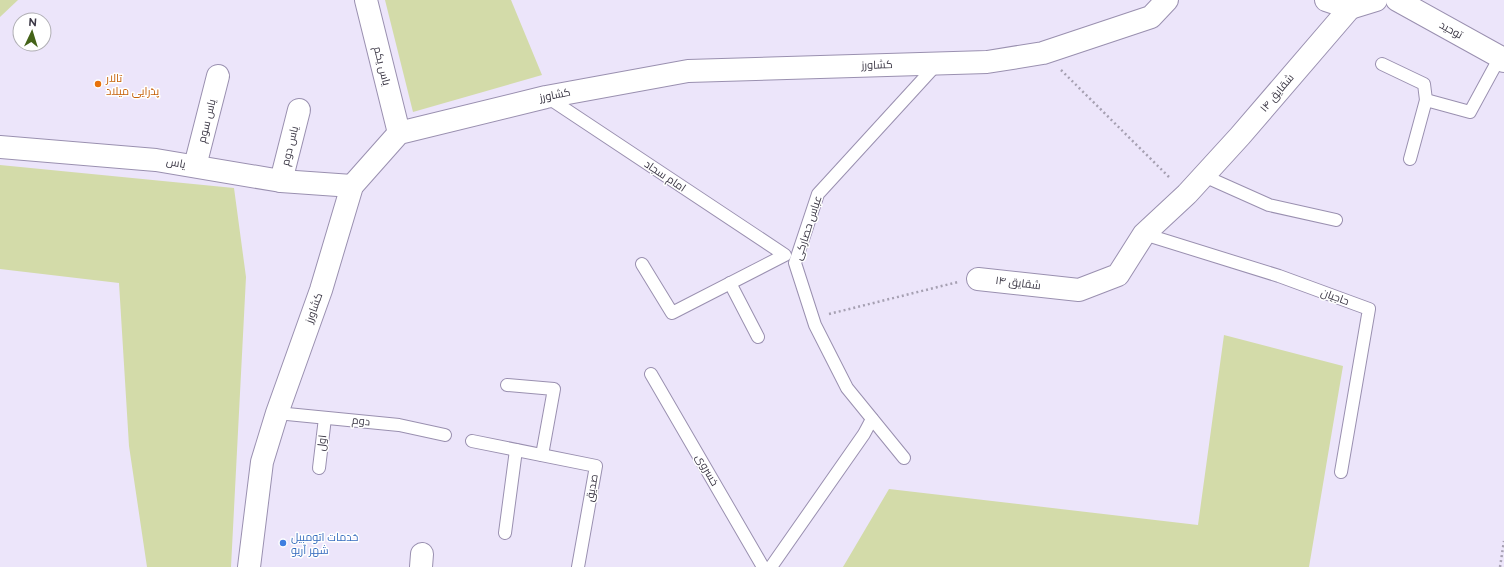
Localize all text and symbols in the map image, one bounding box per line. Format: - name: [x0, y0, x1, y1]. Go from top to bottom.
- north arrow: [12, 12, 52, 52]
- text: N: [28, 16, 37, 29]
- street label: توحید: [1437, 18, 1465, 42]
- street label: یاس یکم: [370, 45, 393, 87]
- street label: کشاورز: [860, 58, 893, 72]
- street label: شقایق ۱۴: [1257, 71, 1297, 115]
- place label: تالار پذرایی میلاد: [105, 72, 159, 98]
- marker: تالار پذرایی میلاد: [93, 79, 103, 89]
- street label: کشاورز: [537, 86, 572, 105]
- street label: یاس سوم: [195, 98, 220, 144]
- street label: یاس دوم: [279, 125, 302, 167]
- street label: یاس: [165, 155, 187, 171]
- street label: امام سجاد: [641, 157, 688, 195]
- street label: عباس حصارکی: [791, 194, 825, 262]
- street label: شقایق ۱۴: [995, 274, 1041, 292]
- street label: حاجیان: [1319, 286, 1351, 308]
- street label: کشاورز: [302, 291, 326, 326]
- street label: دوم: [351, 414, 371, 429]
- street label: اول: [315, 434, 329, 452]
- street label: خسروی: [693, 452, 721, 488]
- street label: صدیق: [583, 473, 601, 503]
- place label: خدمات اتومبیل شهر آریو: [291, 531, 358, 557]
- marker: خدمات اتومبیل شهر آریو: [278, 538, 288, 548]

